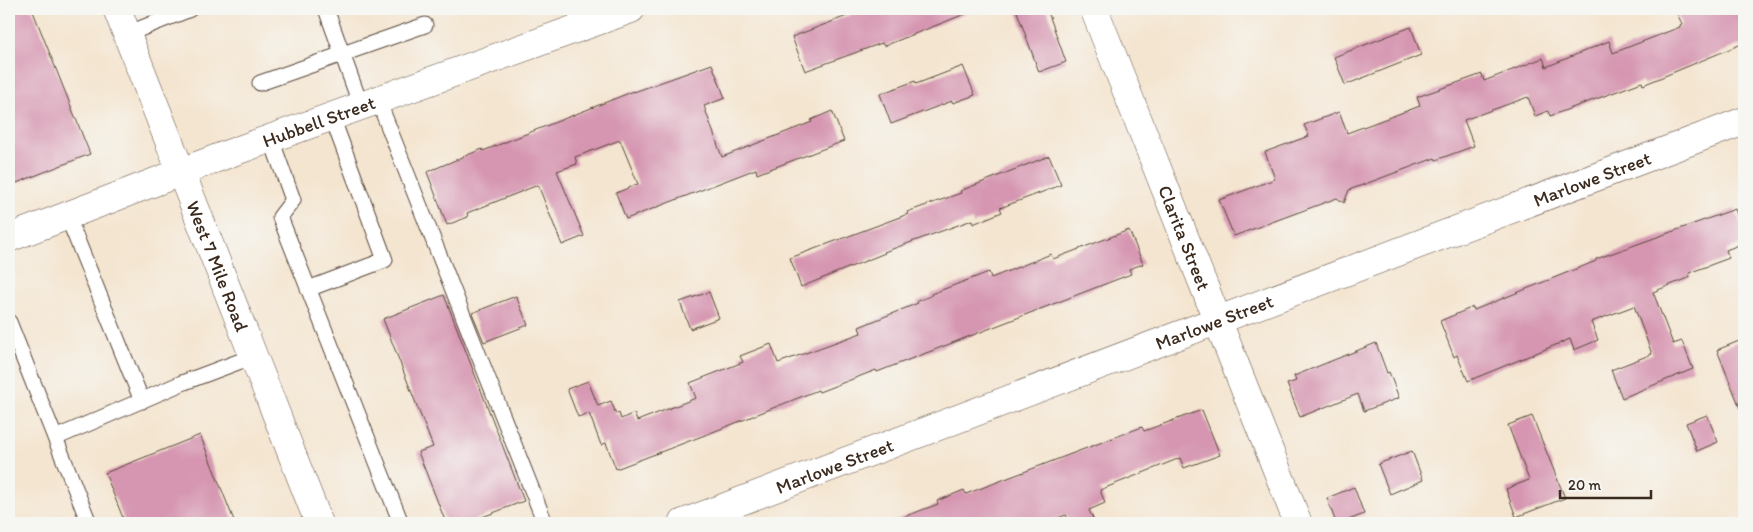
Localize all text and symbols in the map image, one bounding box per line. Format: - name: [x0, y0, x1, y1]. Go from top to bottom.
- street label: Hubbell Street: [259, 91, 378, 152]
- street label: Marlowe Street: [1530, 146, 1654, 212]
- street label: Clarita Street: [1153, 182, 1215, 294]
- street label: West 7 Mile Road: [181, 197, 254, 335]
- street label: Marlowe Street: [1152, 289, 1276, 355]
- street label: Marlowe Street: [773, 433, 897, 499]
- scale bar: [1560, 467, 1652, 499]
- text: 20 m: [1568, 476, 1602, 494]

